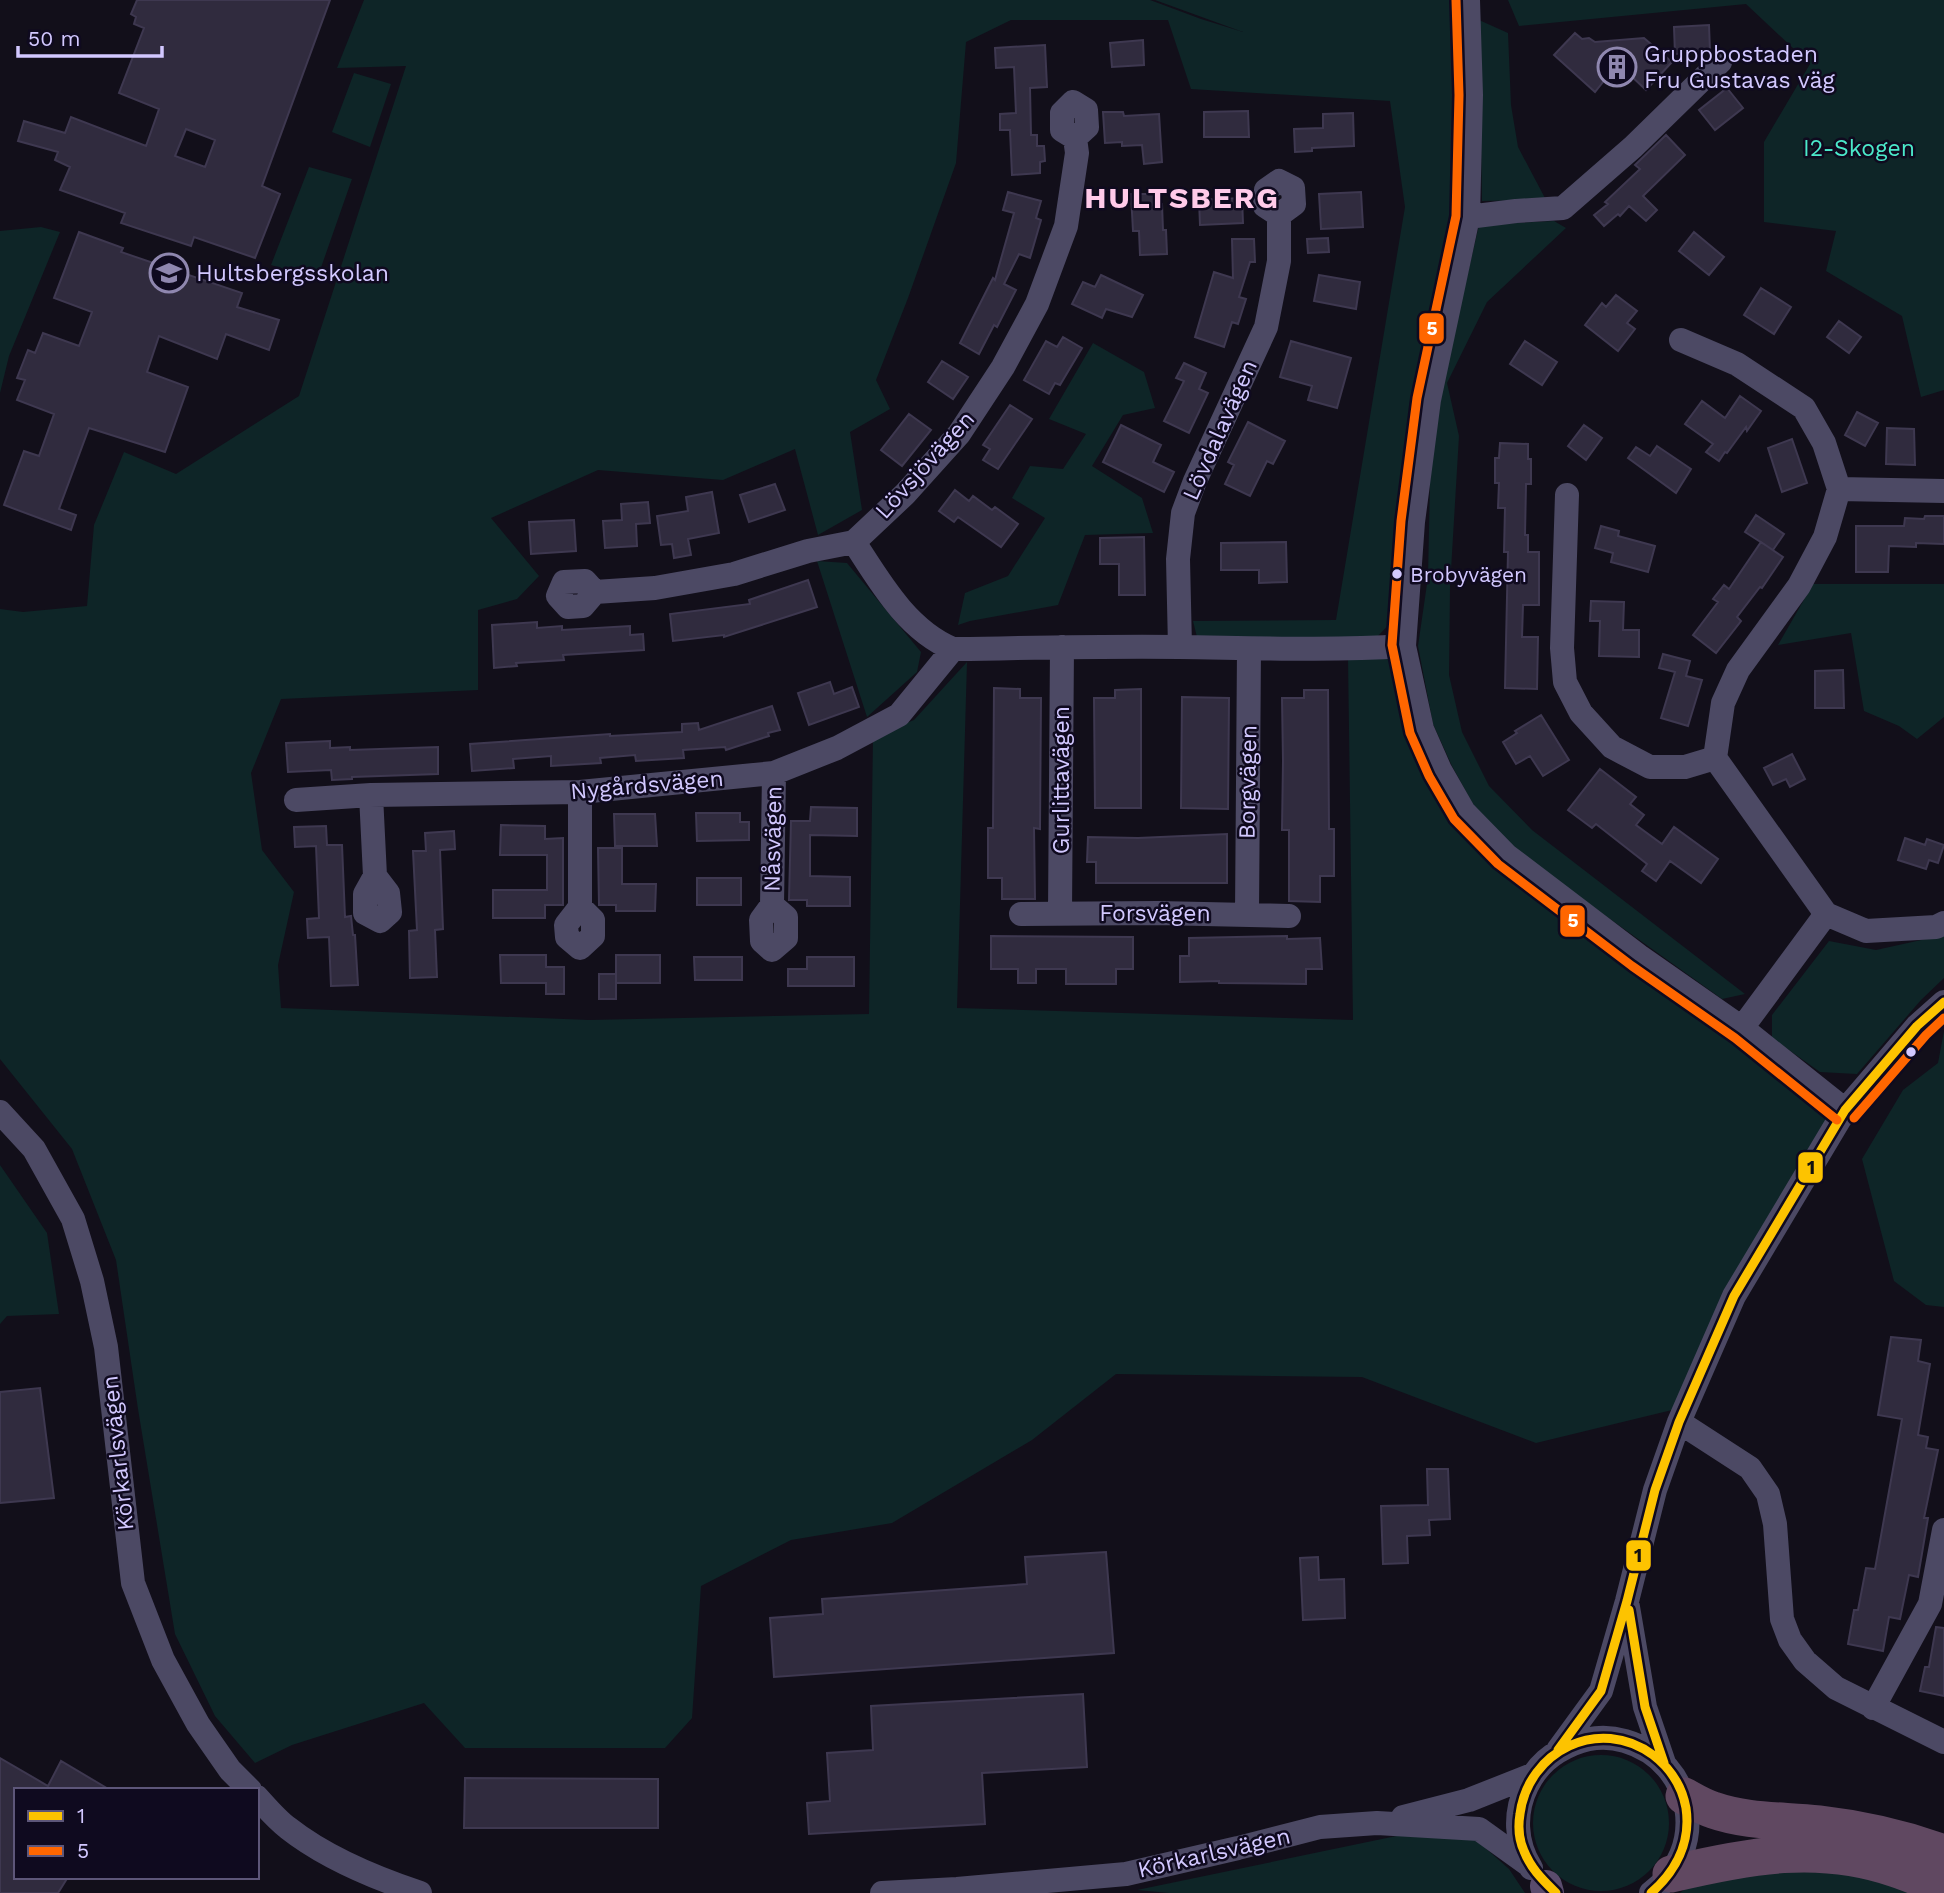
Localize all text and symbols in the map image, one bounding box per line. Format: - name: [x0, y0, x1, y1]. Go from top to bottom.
- scale bar: [18, 14, 161, 58]
- text: 50 m: [28, 26, 80, 51]
- place label: Gruppbostaden Fru Gustavas väg: [1644, 41, 1835, 94]
- building icon: Gruppbostaden Fru Gustavas väg: [1596, 46, 1638, 88]
- park label: I2-Skogen: [1803, 135, 1915, 162]
- district label: HULTSBERG: [1084, 180, 1280, 215]
- school or university icon: Hultsbergsskolan: [148, 252, 190, 294]
- place label: Hultsbergsskolan: [196, 260, 389, 287]
- line badge: 5: [1418, 312, 1445, 345]
- text: 5: [1426, 317, 1438, 340]
- street label: Lövdalavägen: [1177, 356, 1263, 504]
- street label: Lövsjövägen: [870, 406, 980, 524]
- place label: Brobyvägen: [1410, 562, 1527, 587]
- marker: Brobyvägen: [1390, 567, 1404, 581]
- street label: Gurlittavägen: [1048, 706, 1075, 854]
- street label: Borgvägen: [1234, 725, 1262, 839]
- street label: Nygårdsvägen: [569, 765, 725, 805]
- street label: Nåsvägen: [759, 786, 787, 892]
- street label: Forsvägen: [1099, 900, 1211, 927]
- line badge: 5: [1559, 904, 1586, 938]
- text: 5: [1567, 909, 1579, 932]
- unlabelled marker: [1904, 1045, 1918, 1059]
- line badge: 1: [1797, 1151, 1824, 1184]
- text: 1: [1807, 1156, 1815, 1179]
- street label: Körkarlsvägen: [96, 1374, 140, 1532]
- line badge: 1: [1625, 1539, 1652, 1572]
- text: 1: [1634, 1544, 1642, 1567]
- legend: [14, 1788, 259, 1879]
- text: 1: [77, 1803, 85, 1828]
- street label: Körkarlsvägen: [1135, 1822, 1293, 1884]
- text: 5: [77, 1838, 89, 1863]

